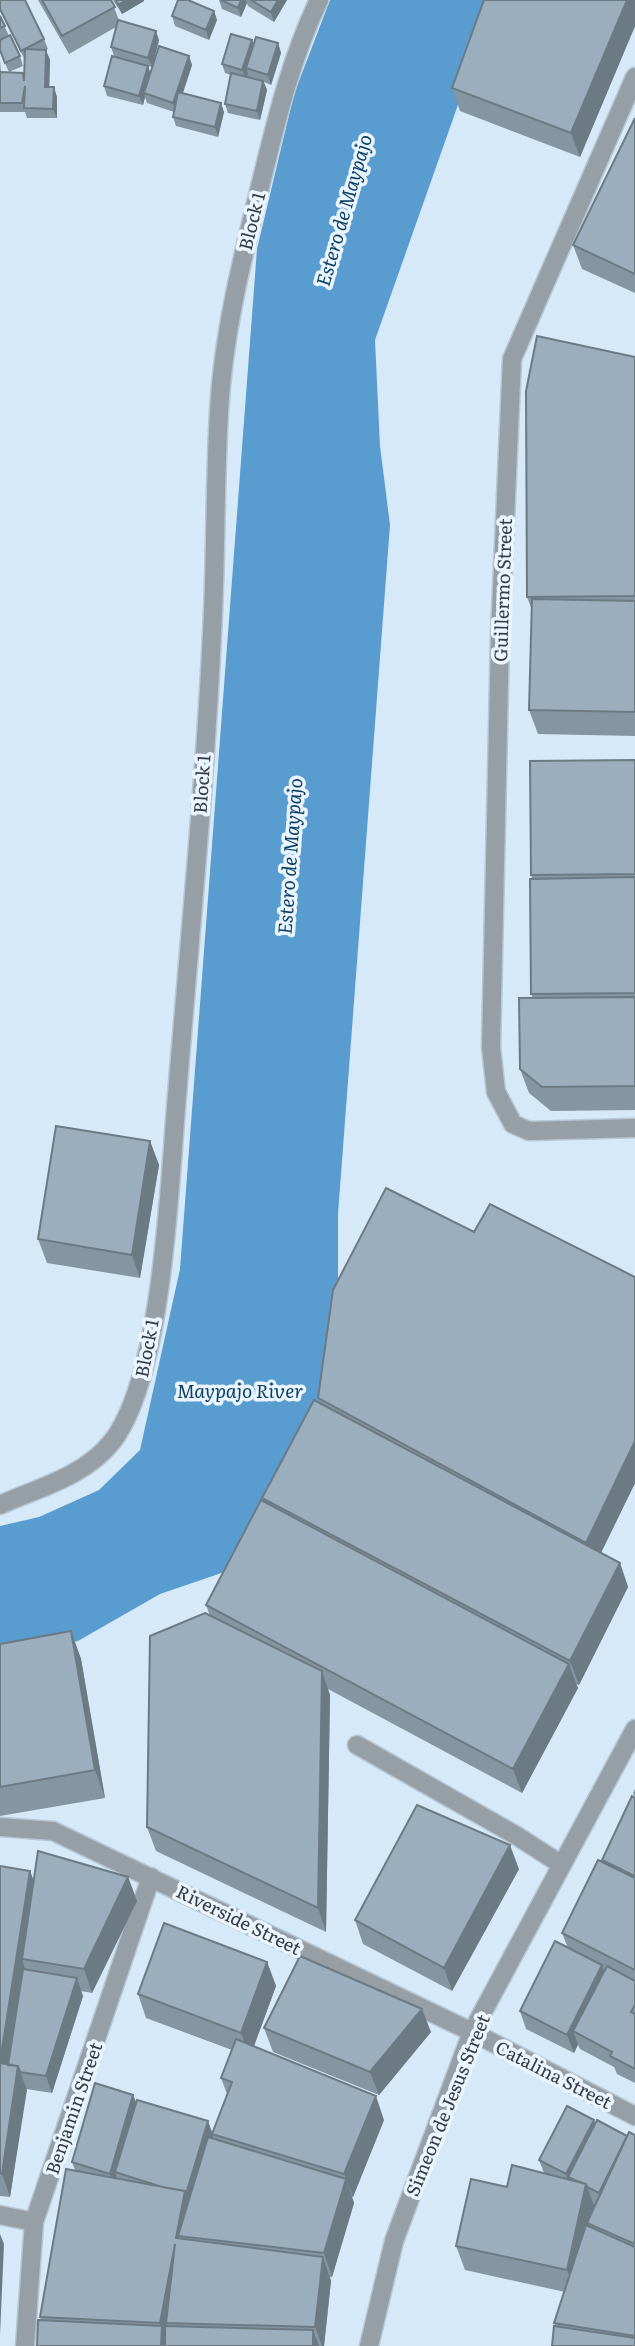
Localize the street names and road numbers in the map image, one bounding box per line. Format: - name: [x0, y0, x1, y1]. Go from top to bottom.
- street label: Block 1: [231, 189, 271, 253]
- street label: Guillermo Street: [486, 517, 518, 662]
- street label: Block 1: [185, 754, 217, 814]
- street label: Block 1: [127, 1316, 165, 1380]
- street label: Riverside Street: [172, 1877, 307, 1961]
- street label: Simeon de Jesus Street: [398, 2009, 496, 2200]
- street label: Catalina Street: [491, 2033, 617, 2115]
- street label: Benjamin Street: [38, 2038, 108, 2178]

